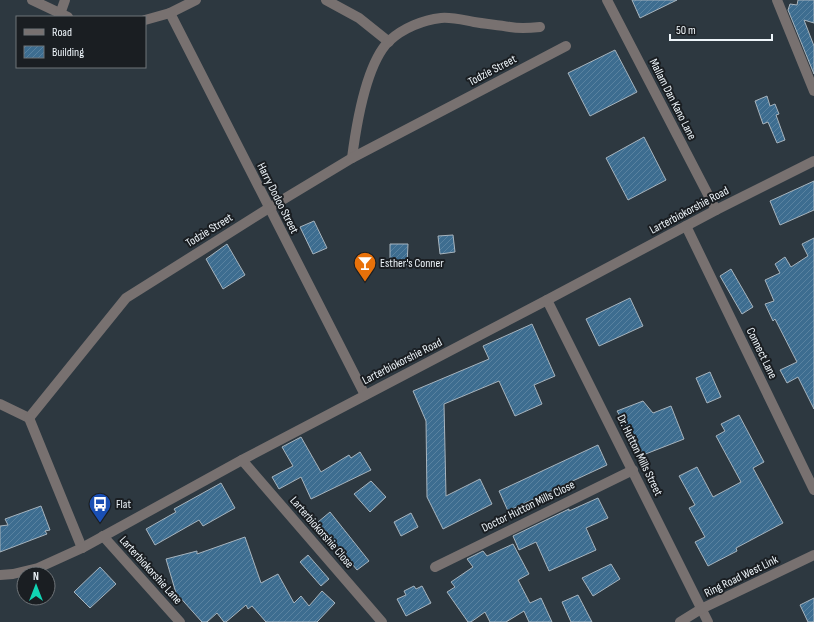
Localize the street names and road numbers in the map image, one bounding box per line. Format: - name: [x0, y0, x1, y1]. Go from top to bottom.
- street label: Todzie Street: [465, 51, 519, 89]
- street label: Mallam Dan Kano Lane: [646, 56, 700, 142]
- street label: Harry Dodoo Street: [253, 160, 302, 236]
- street label: Larterbiokorshie Road: [647, 183, 731, 238]
- street label: Todzie Street: [183, 210, 236, 251]
- street label: Connect Lane: [743, 325, 780, 381]
- street label: Larterbiokorshie Road: [360, 335, 445, 388]
- street label: Dr. Hutton Mills Street: [613, 412, 666, 499]
- street label: Doctor Hutton Mills Close: [479, 477, 578, 536]
- street label: Larterbiokorshie Close: [286, 493, 357, 571]
- street label: Larterbiokorshie Lane: [116, 533, 185, 608]
- street label: Ring Road West Link: [702, 552, 781, 601]

